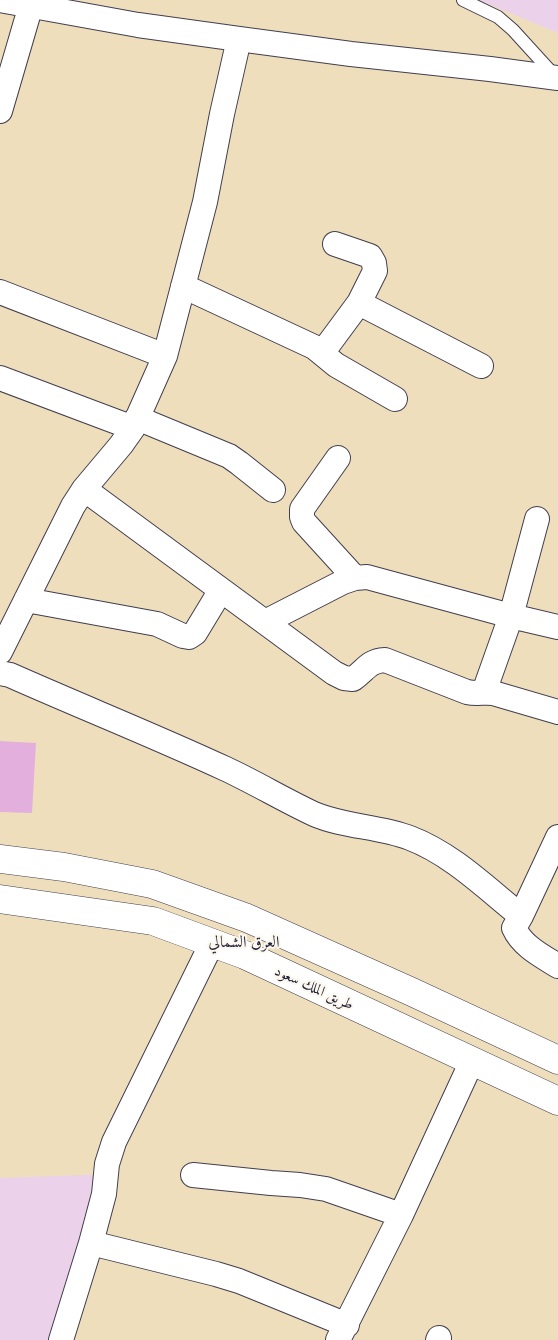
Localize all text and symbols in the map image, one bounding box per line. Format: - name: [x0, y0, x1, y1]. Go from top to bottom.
- district label: العرق الشمالي: [209, 932, 279, 952]
- street label: طريق الملك سعود: [272, 962, 356, 1014]

